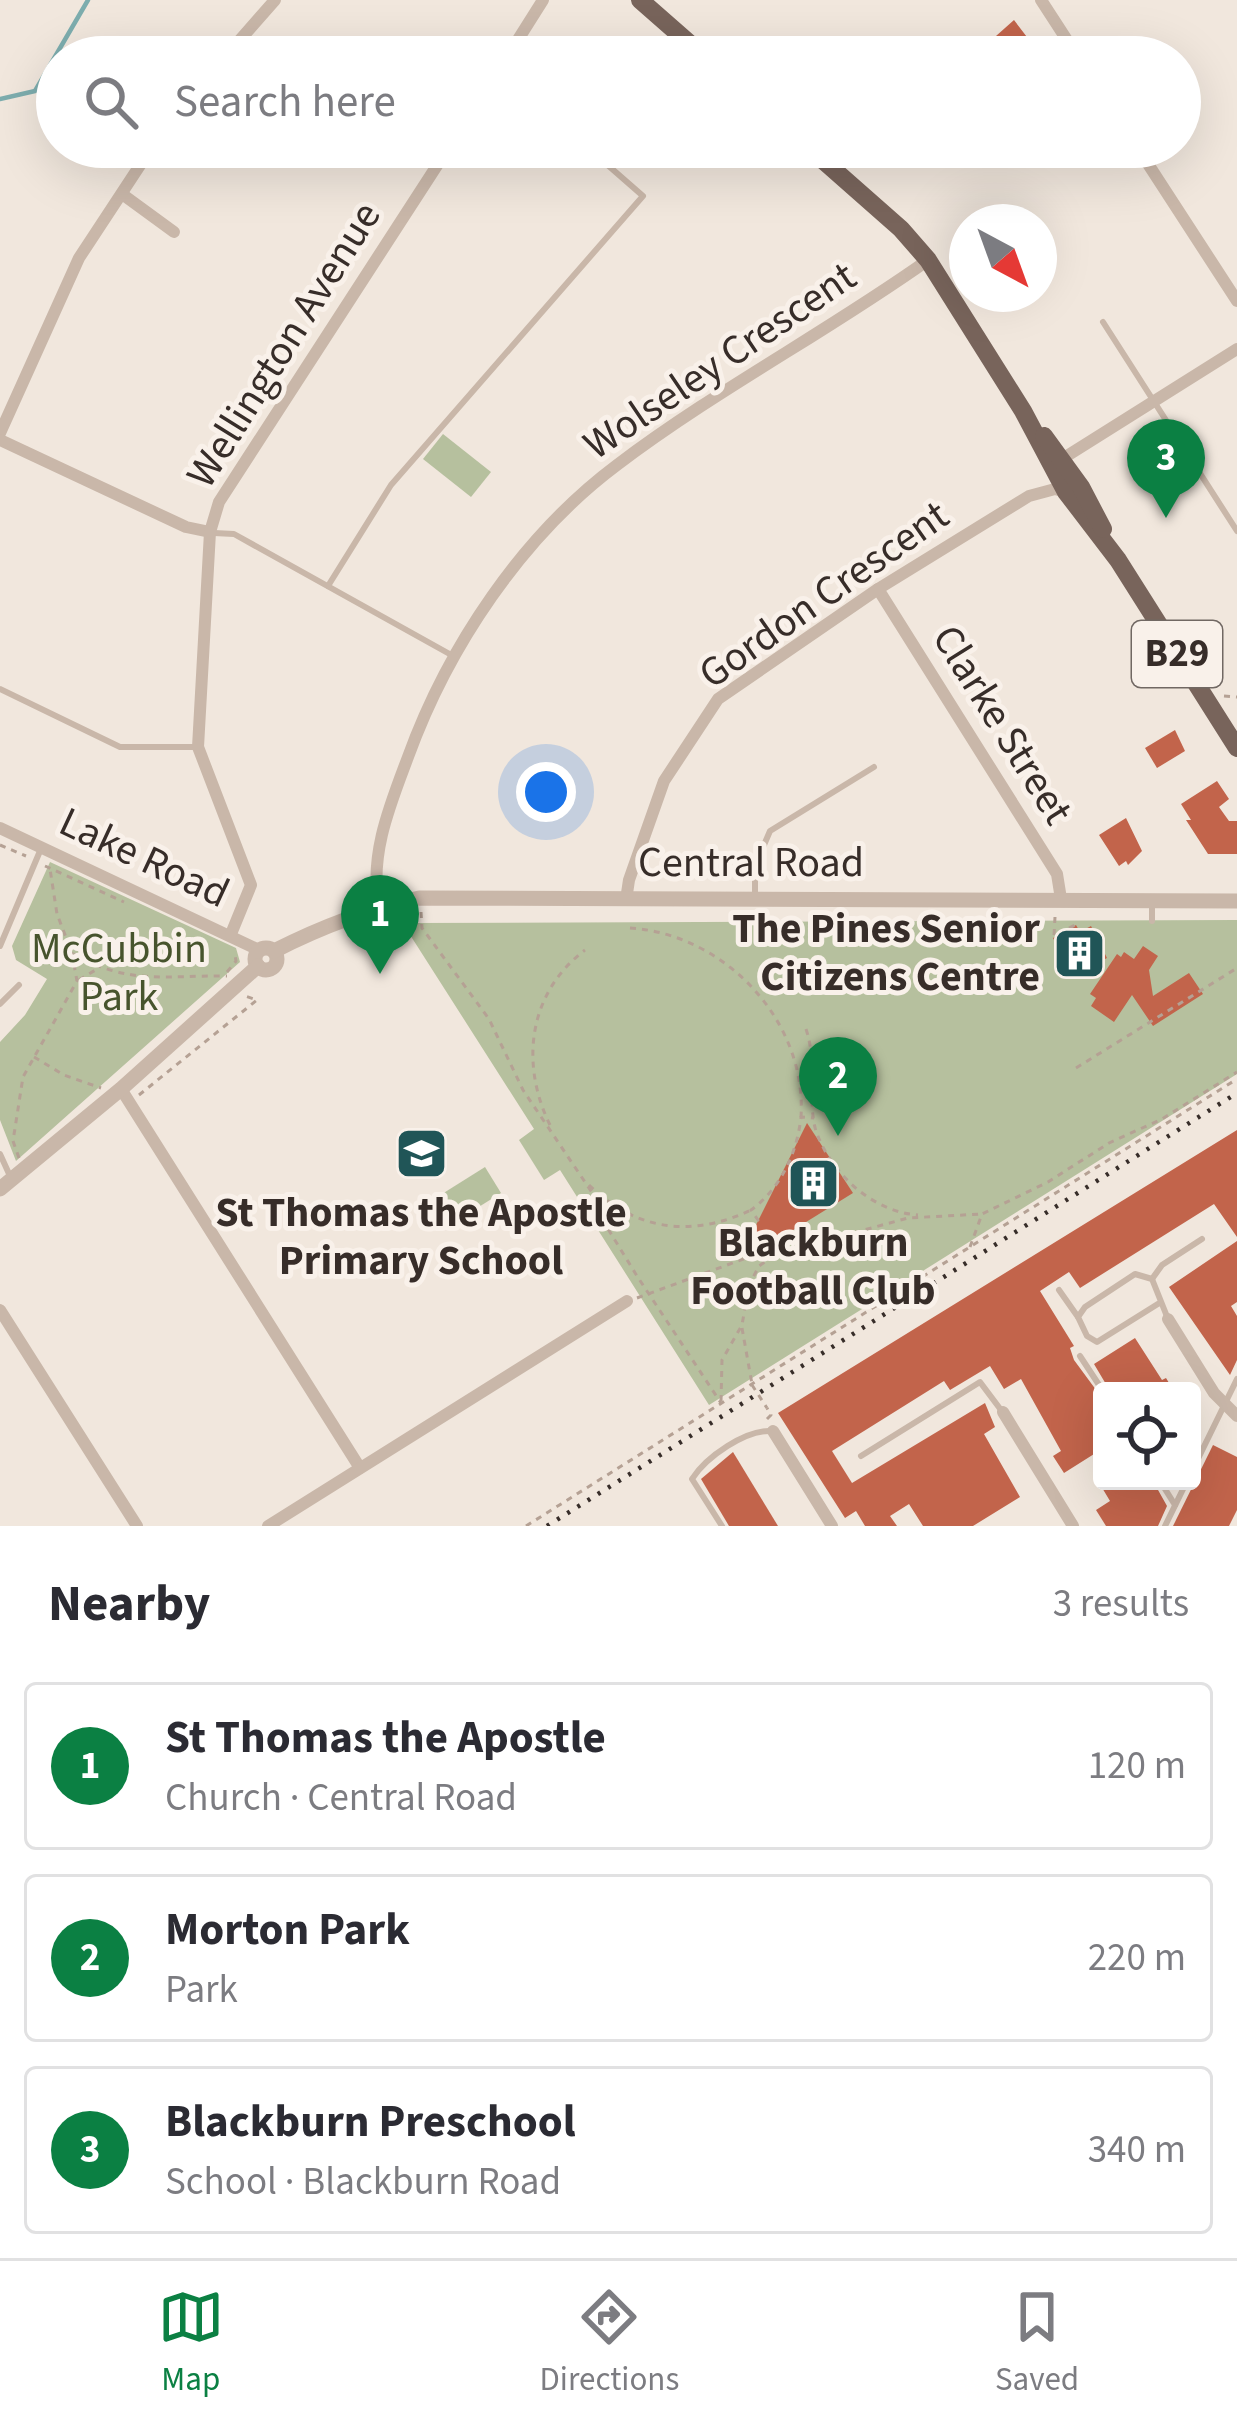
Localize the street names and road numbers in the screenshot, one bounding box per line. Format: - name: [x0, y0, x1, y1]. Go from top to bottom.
- street label: Wellington Avenue: [172, 190, 396, 500]
- street label: Wolseley Crescent: [572, 247, 868, 475]
- street label: Gordon Crescent: [687, 486, 961, 704]
- street label: Clarke Street: [917, 614, 1087, 836]
- road number: B29: [1132, 621, 1222, 687]
- street label: Lake Road: [49, 793, 239, 923]
- street label: Central Road: [638, 833, 864, 893]

